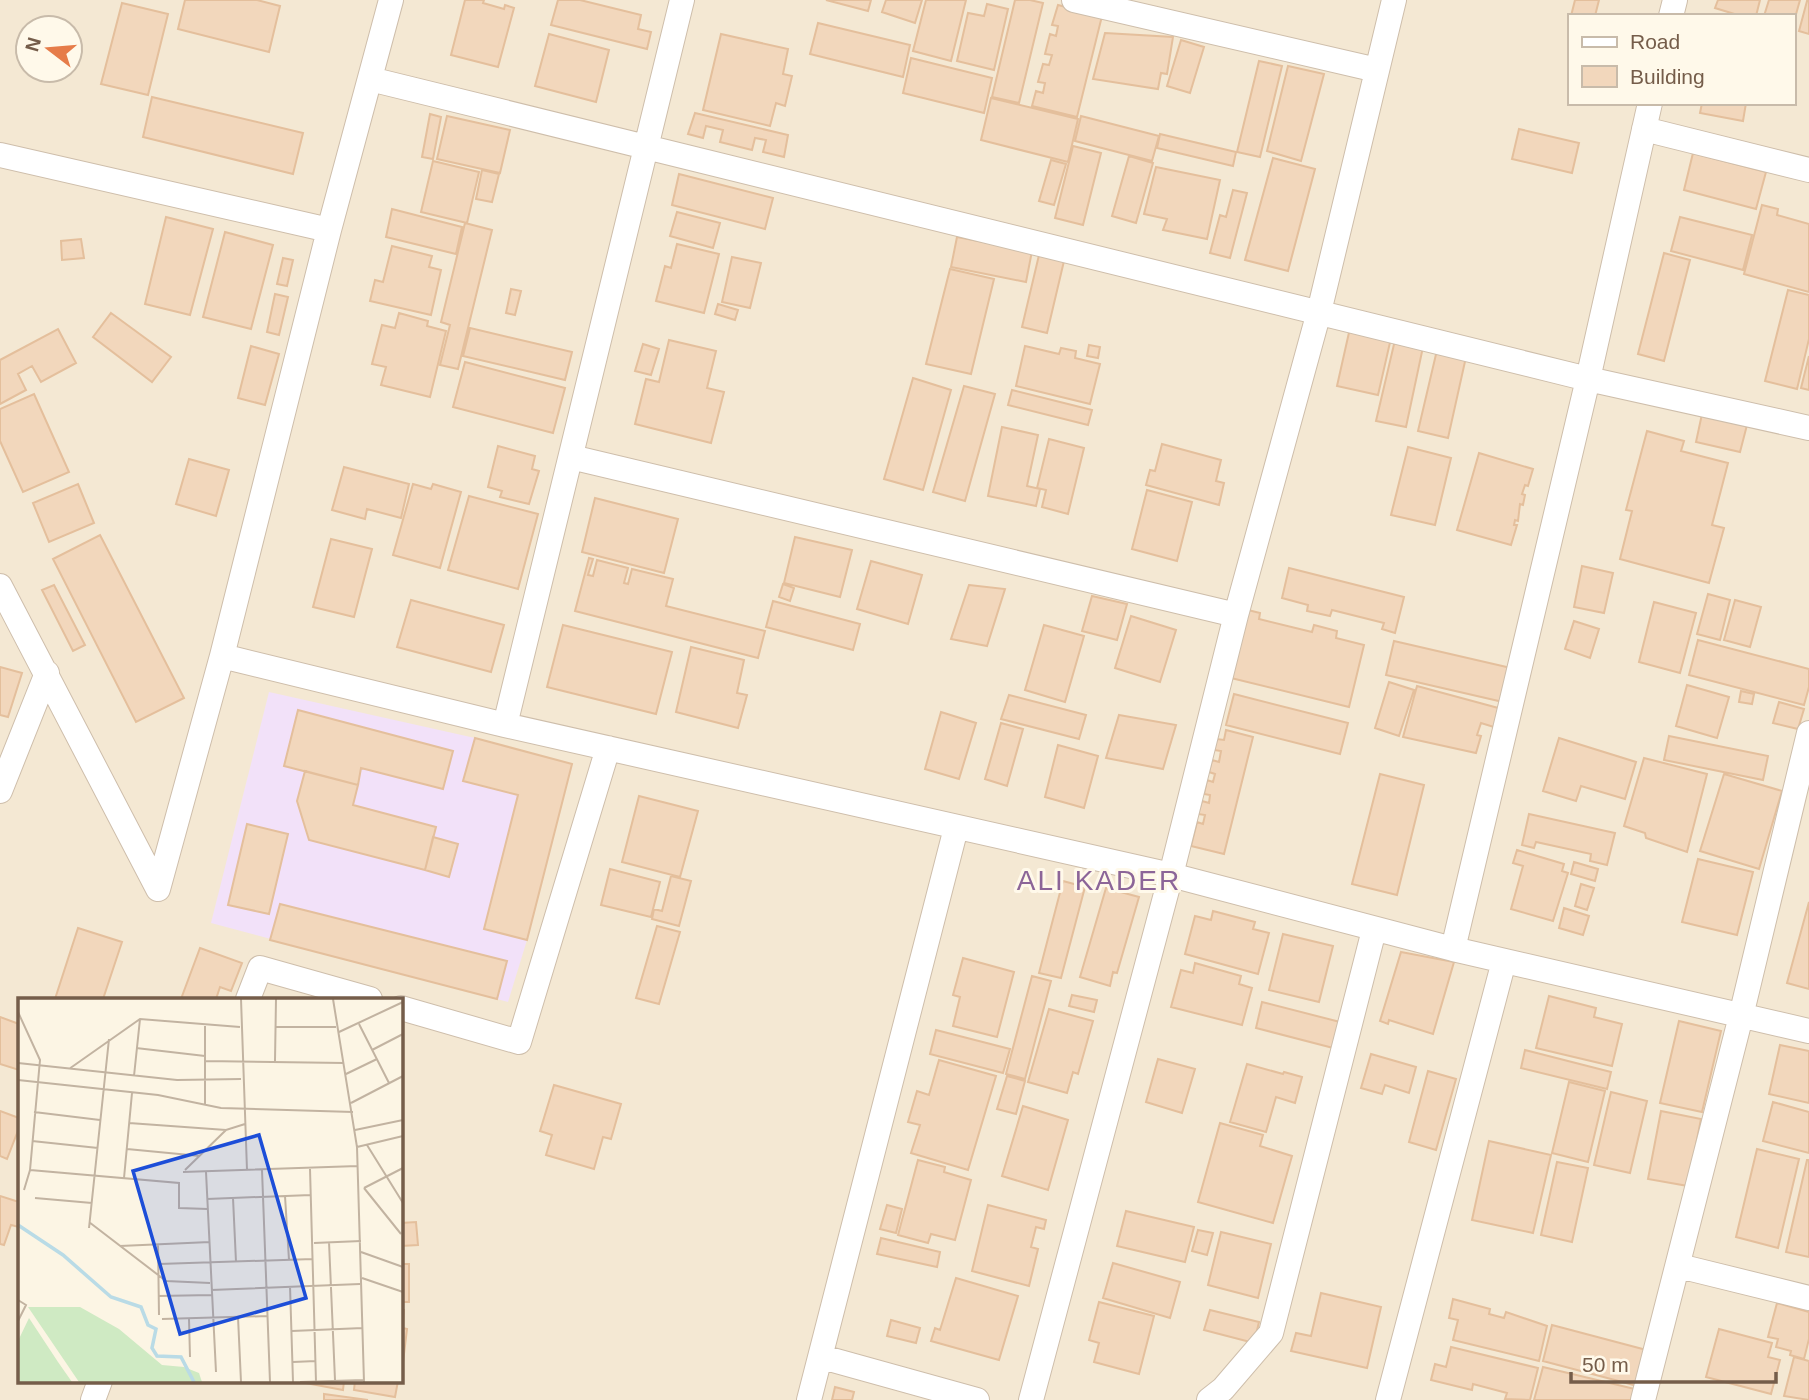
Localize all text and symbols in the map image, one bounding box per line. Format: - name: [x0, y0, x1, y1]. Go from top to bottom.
- north arrow: [14, 14, 84, 84]
- legend: [1568, 14, 1795, 105]
- text: Road: [1630, 30, 1680, 53]
- text: N: [21, 35, 45, 54]
- text: Building: [1630, 65, 1705, 88]
- district label: ALI KADER: [1017, 865, 1181, 896]
- inset map: [18, 998, 402, 1382]
- scale bar: [1571, 1340, 1776, 1384]
- text: 50 m: [1582, 1353, 1629, 1376]

